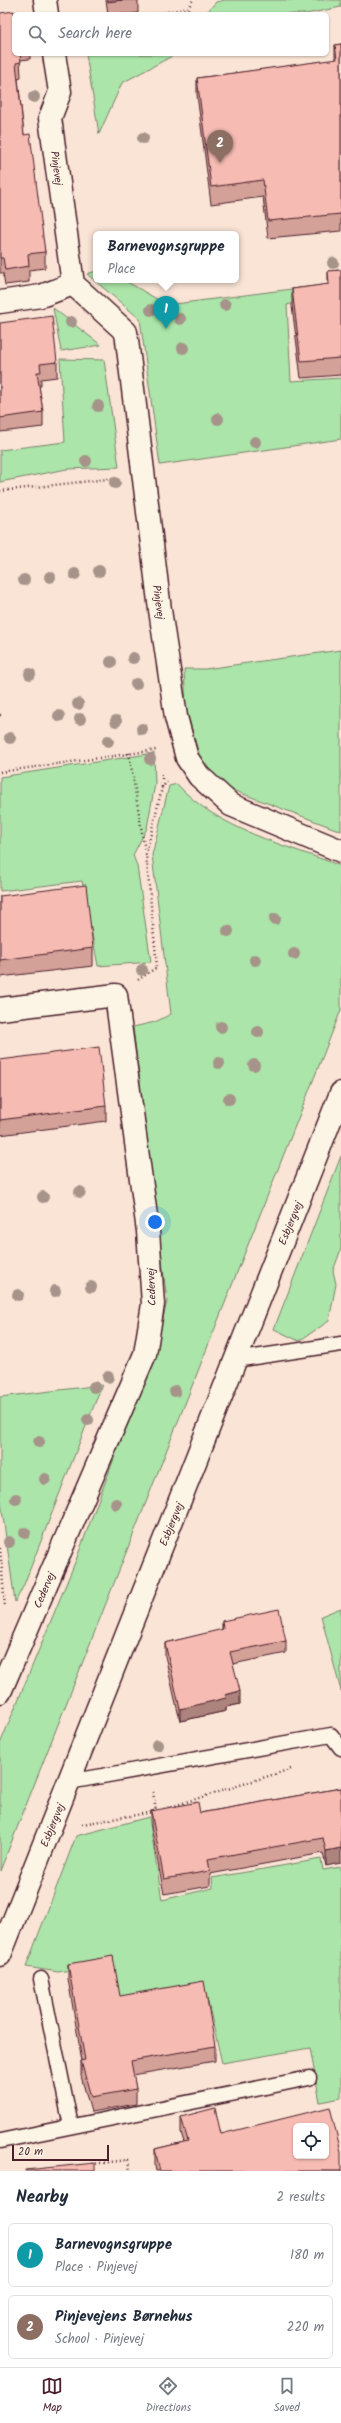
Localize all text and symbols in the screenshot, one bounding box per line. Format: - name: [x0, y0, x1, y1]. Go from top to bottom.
- search box: [12, 12, 329, 56]
- text: Search here: [58, 22, 132, 46]
- icon: search: [26, 23, 48, 45]
- pin: 2: [207, 130, 233, 163]
- street label: Pinjevej: [45, 150, 67, 188]
- popup: [93, 231, 239, 283]
- text: Barnevognsgruppe: [107, 235, 225, 259]
- text: Place: [107, 259, 135, 280]
- pin: 1: [153, 296, 179, 329]
- street label: Pinjevej: [147, 584, 169, 622]
- street label: Esbjergvej: [274, 1198, 308, 1248]
- your location: [145, 1212, 165, 1232]
- street label: Cedervej: [142, 1266, 162, 1306]
- street label: Esbjergvej: [155, 1499, 189, 1549]
- street label: Cedervej: [29, 1568, 61, 1611]
- street label: Esbjergvej: [36, 1800, 70, 1850]
- map controls: [293, 2123, 329, 2159]
- button: locate: [293, 2123, 329, 2159]
- scale bar: [12, 2143, 109, 2162]
- text: 20 m: [18, 2143, 43, 2161]
- text: Nearby: [16, 2184, 68, 2211]
- text: 2 results: [277, 2187, 325, 2208]
- text: Barnevognsgruppe: [55, 2233, 172, 2257]
- text: 1: [28, 2245, 32, 2266]
- text: 180 m: [290, 2245, 324, 2266]
- text: Place · Pinjevej: [55, 2257, 137, 2278]
- text: Pinjevejens Børnehus: [55, 2305, 193, 2329]
- text: 2: [26, 2317, 34, 2338]
- text: 220 m: [287, 2317, 324, 2338]
- text: School · Pinjevej: [55, 2329, 144, 2350]
- tab: Map: [41, 2375, 63, 2417]
- tab: Directions: [146, 2375, 191, 2417]
- tab: Saved: [274, 2375, 300, 2417]

